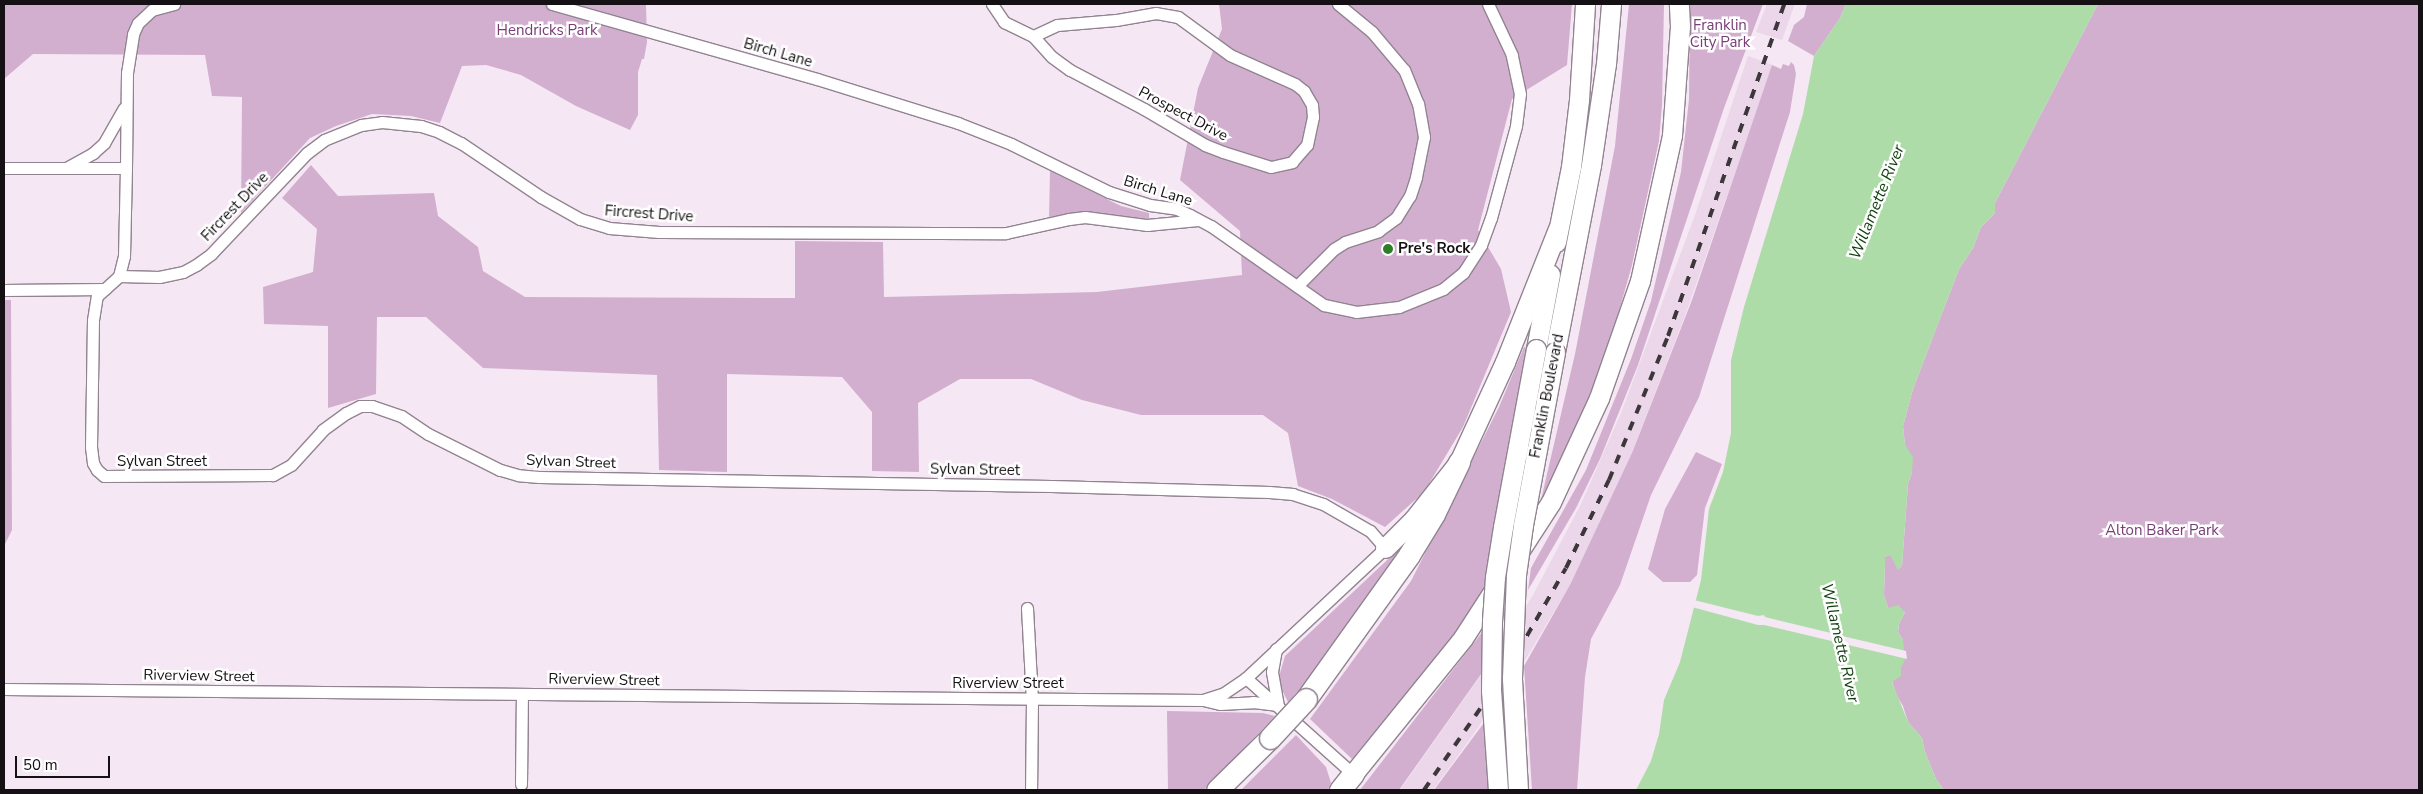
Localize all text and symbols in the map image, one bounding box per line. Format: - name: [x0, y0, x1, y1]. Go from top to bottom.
- park label: Franklin City Park: [1690, 16, 1750, 51]
- park label: Hendricks Park: [497, 22, 597, 40]
- street label: Birch Lane: [741, 35, 815, 71]
- street label: Prospect Drive: [1135, 83, 1231, 145]
- water label: Willamette River: [1845, 142, 1909, 262]
- street label: Fircrest Drive: [198, 169, 272, 245]
- street label: Birch Lane: [1122, 172, 1194, 210]
- street label: Fircrest Drive: [604, 202, 694, 226]
- place label: Pre's Rock: [1398, 240, 1470, 258]
- marker: Pre's Rock: [1382, 243, 1394, 255]
- street label: Franklin Boulevard: [1526, 332, 1568, 460]
- street label: Sylvan Street: [526, 451, 616, 473]
- street label: Sylvan Street: [117, 453, 207, 471]
- street label: Sylvan Street: [930, 460, 1020, 480]
- park label: Alton Baker Park: [2105, 522, 2219, 540]
- water label: Willamette River: [1817, 582, 1863, 704]
- street label: Riverview Street: [143, 666, 255, 686]
- street label: Riverview Street: [548, 670, 660, 690]
- street label: Riverview Street: [952, 675, 1064, 693]
- scale bar: [18, 746, 112, 778]
- text: 50 m: [23, 755, 58, 775]

